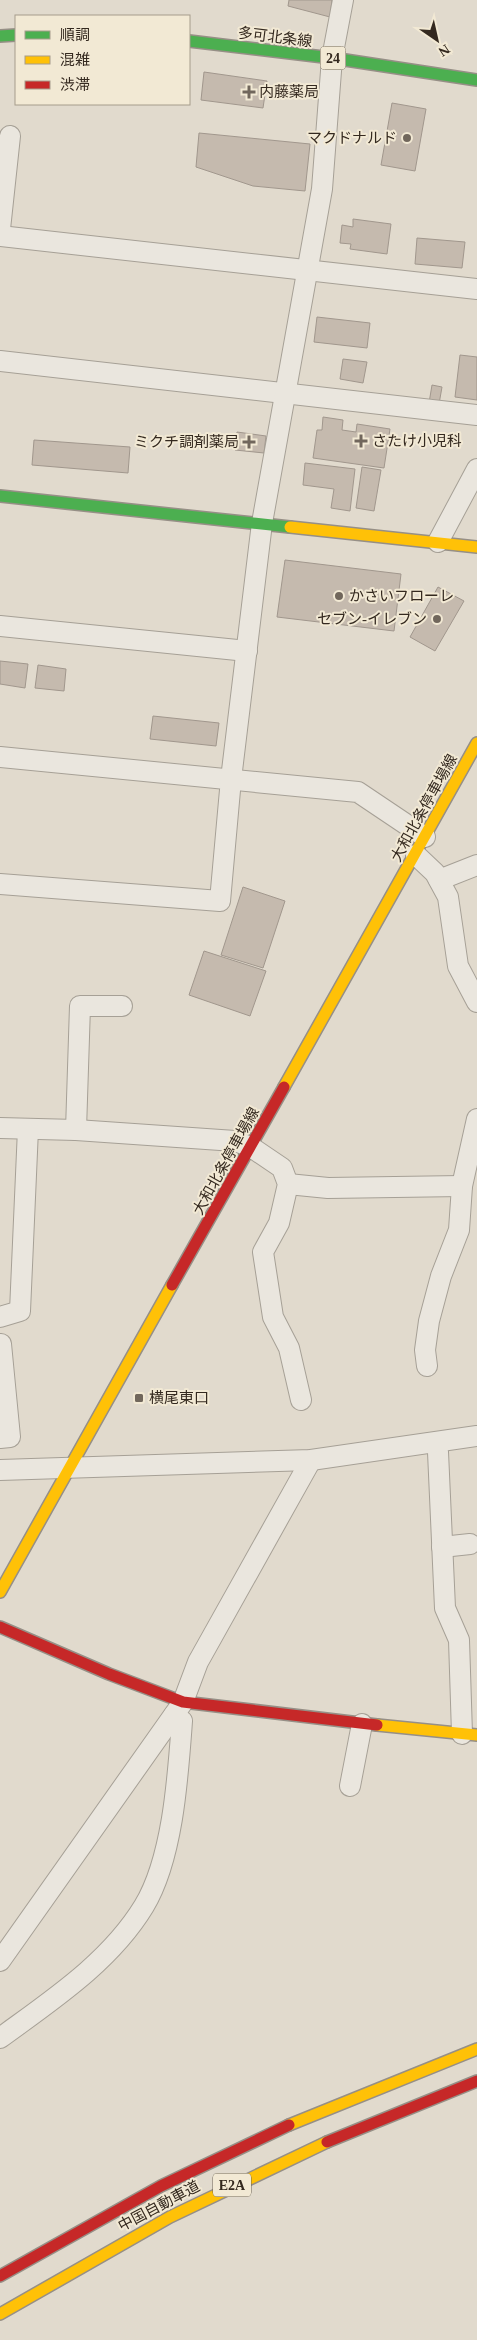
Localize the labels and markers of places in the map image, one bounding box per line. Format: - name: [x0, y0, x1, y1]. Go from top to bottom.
- place label: 内藤薬局: [259, 84, 319, 100]
- marker: 内藤薬局: [243, 86, 255, 98]
- place label: マクドナルド: [307, 130, 397, 146]
- marker: マクドナルド: [401, 132, 413, 144]
- place label: さたけ小児科: [372, 433, 462, 449]
- place label: ミクチ調剤薬局: [134, 434, 239, 450]
- marker: さたけ小児科: [354, 434, 368, 448]
- marker: ミクチ調剤薬局: [243, 436, 255, 448]
- place label: かさいフローレ: [349, 588, 454, 604]
- marker: かさいフローレ: [333, 590, 345, 602]
- place label: セブン-イレブン: [317, 611, 427, 627]
- marker: セブン-イレブン: [431, 613, 443, 625]
- place label: 横尾東口: [149, 1390, 209, 1406]
- marker: 横尾東口: [133, 1392, 145, 1404]

